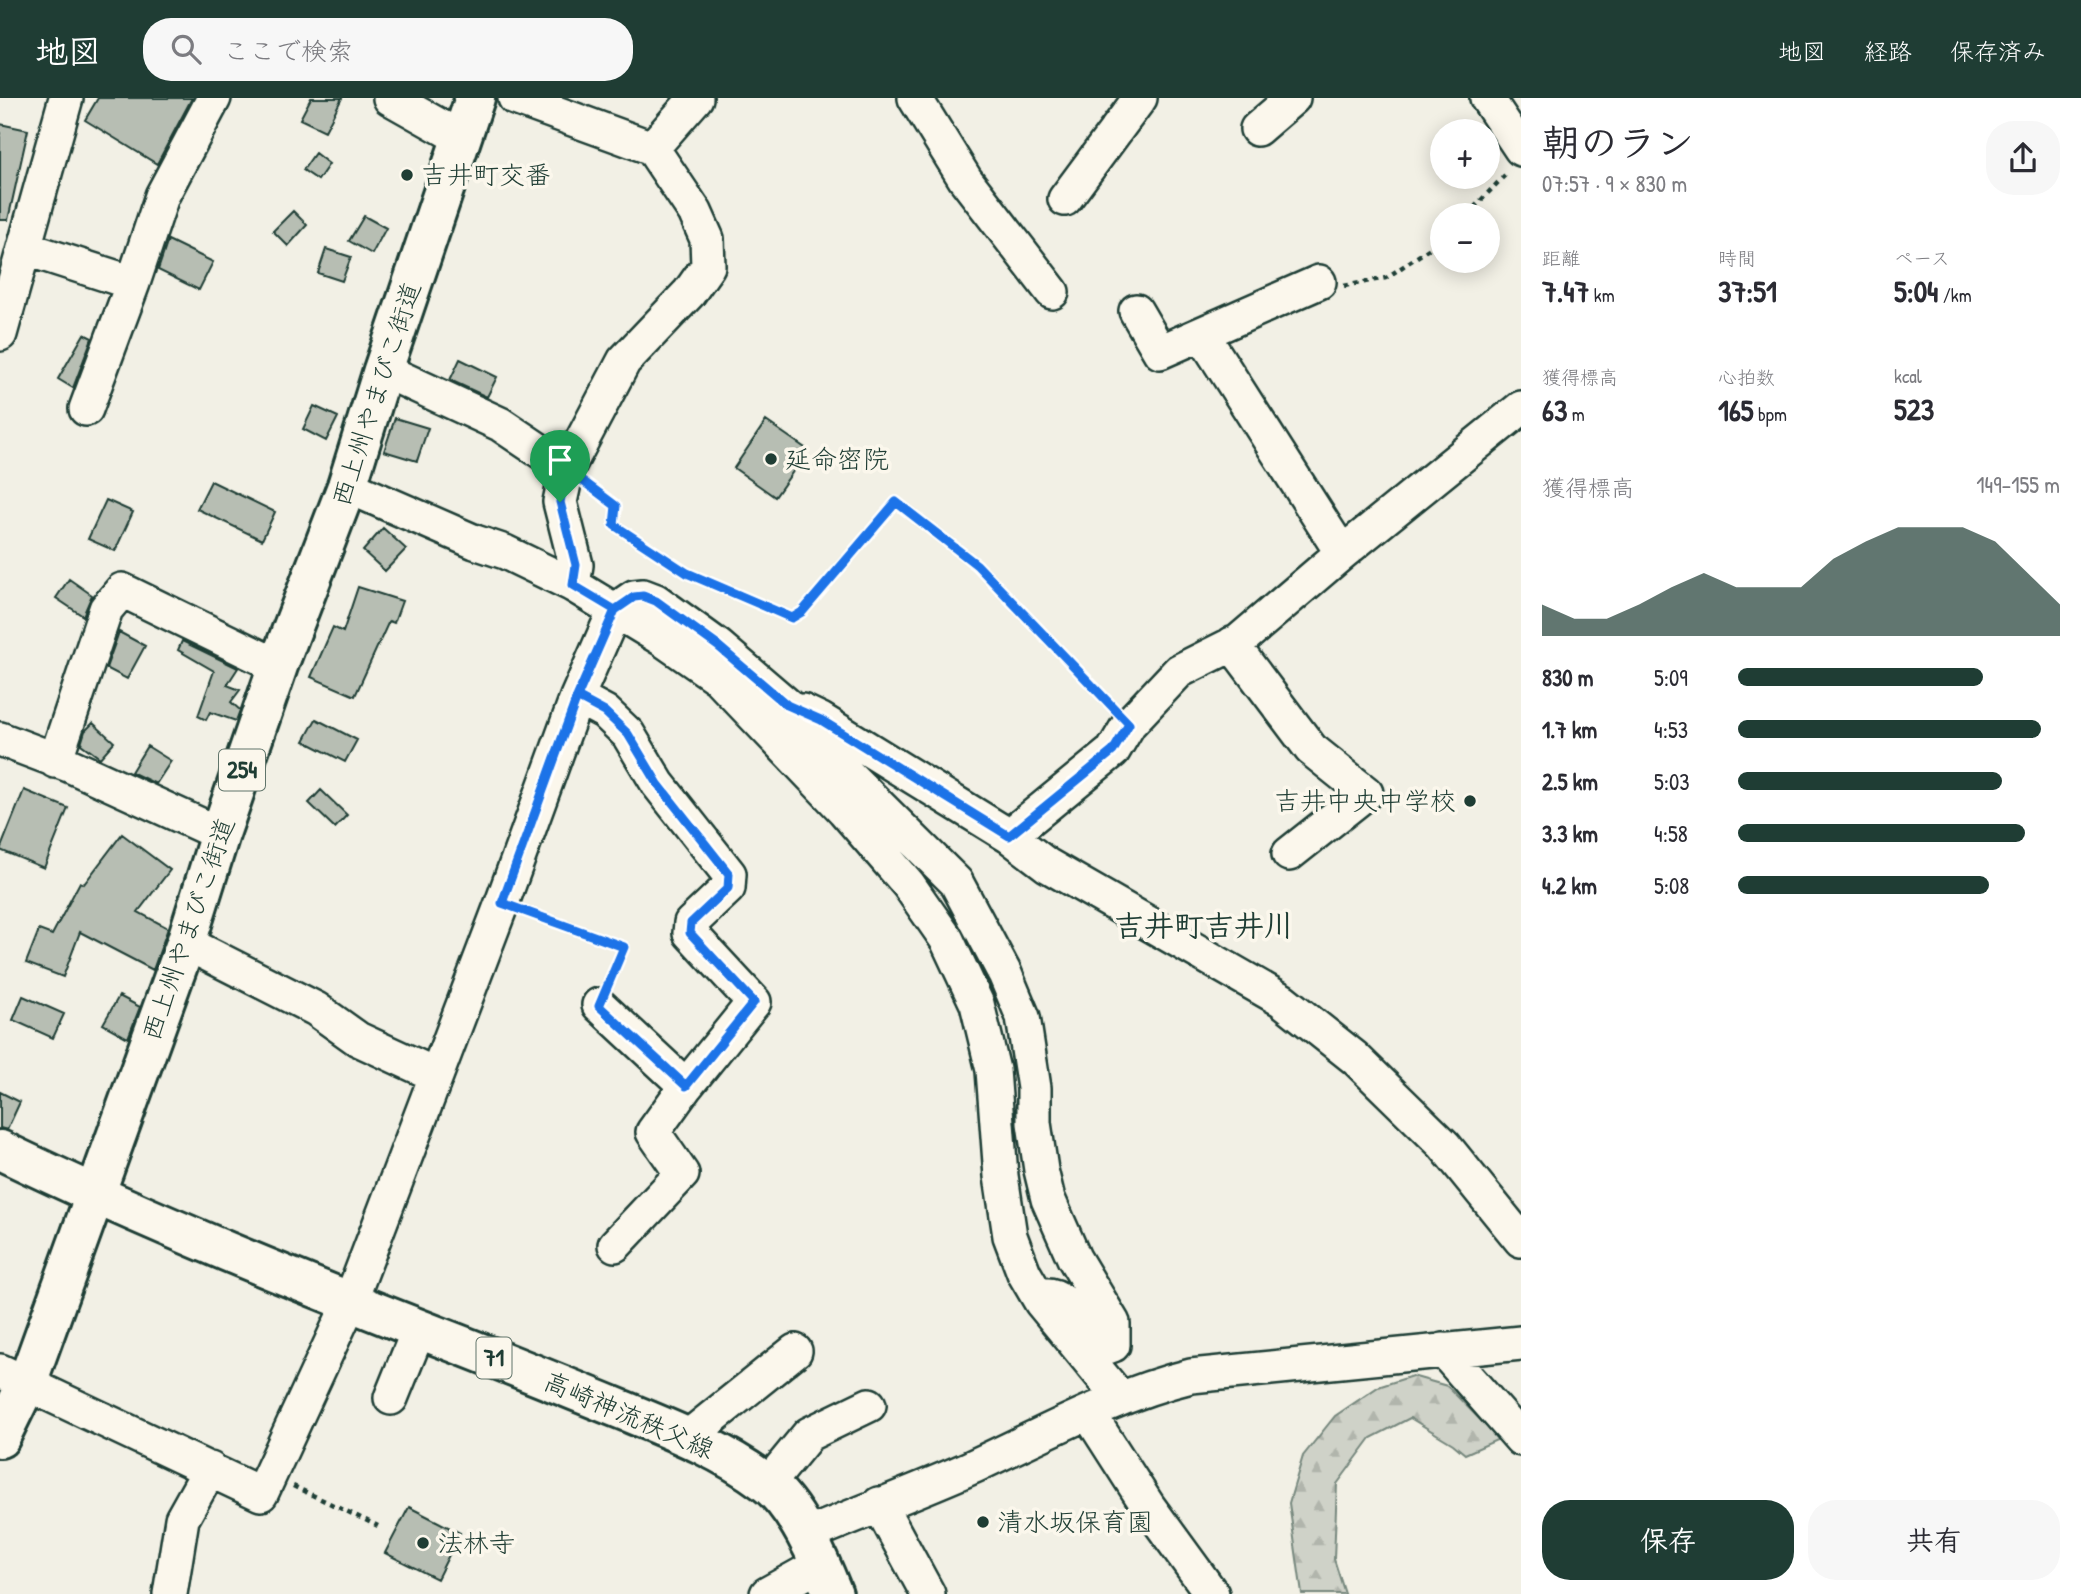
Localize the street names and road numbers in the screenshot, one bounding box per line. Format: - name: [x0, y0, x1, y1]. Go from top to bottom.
- street label: 西上州やまびこ街道: [323, 277, 428, 511]
- road number: 254: [219, 750, 265, 790]
- street label: 西上州やまびこ街道: [133, 813, 242, 1045]
- road number: 71: [476, 1338, 512, 1378]
- street label: 高崎神流秩父線: [539, 1363, 720, 1466]

